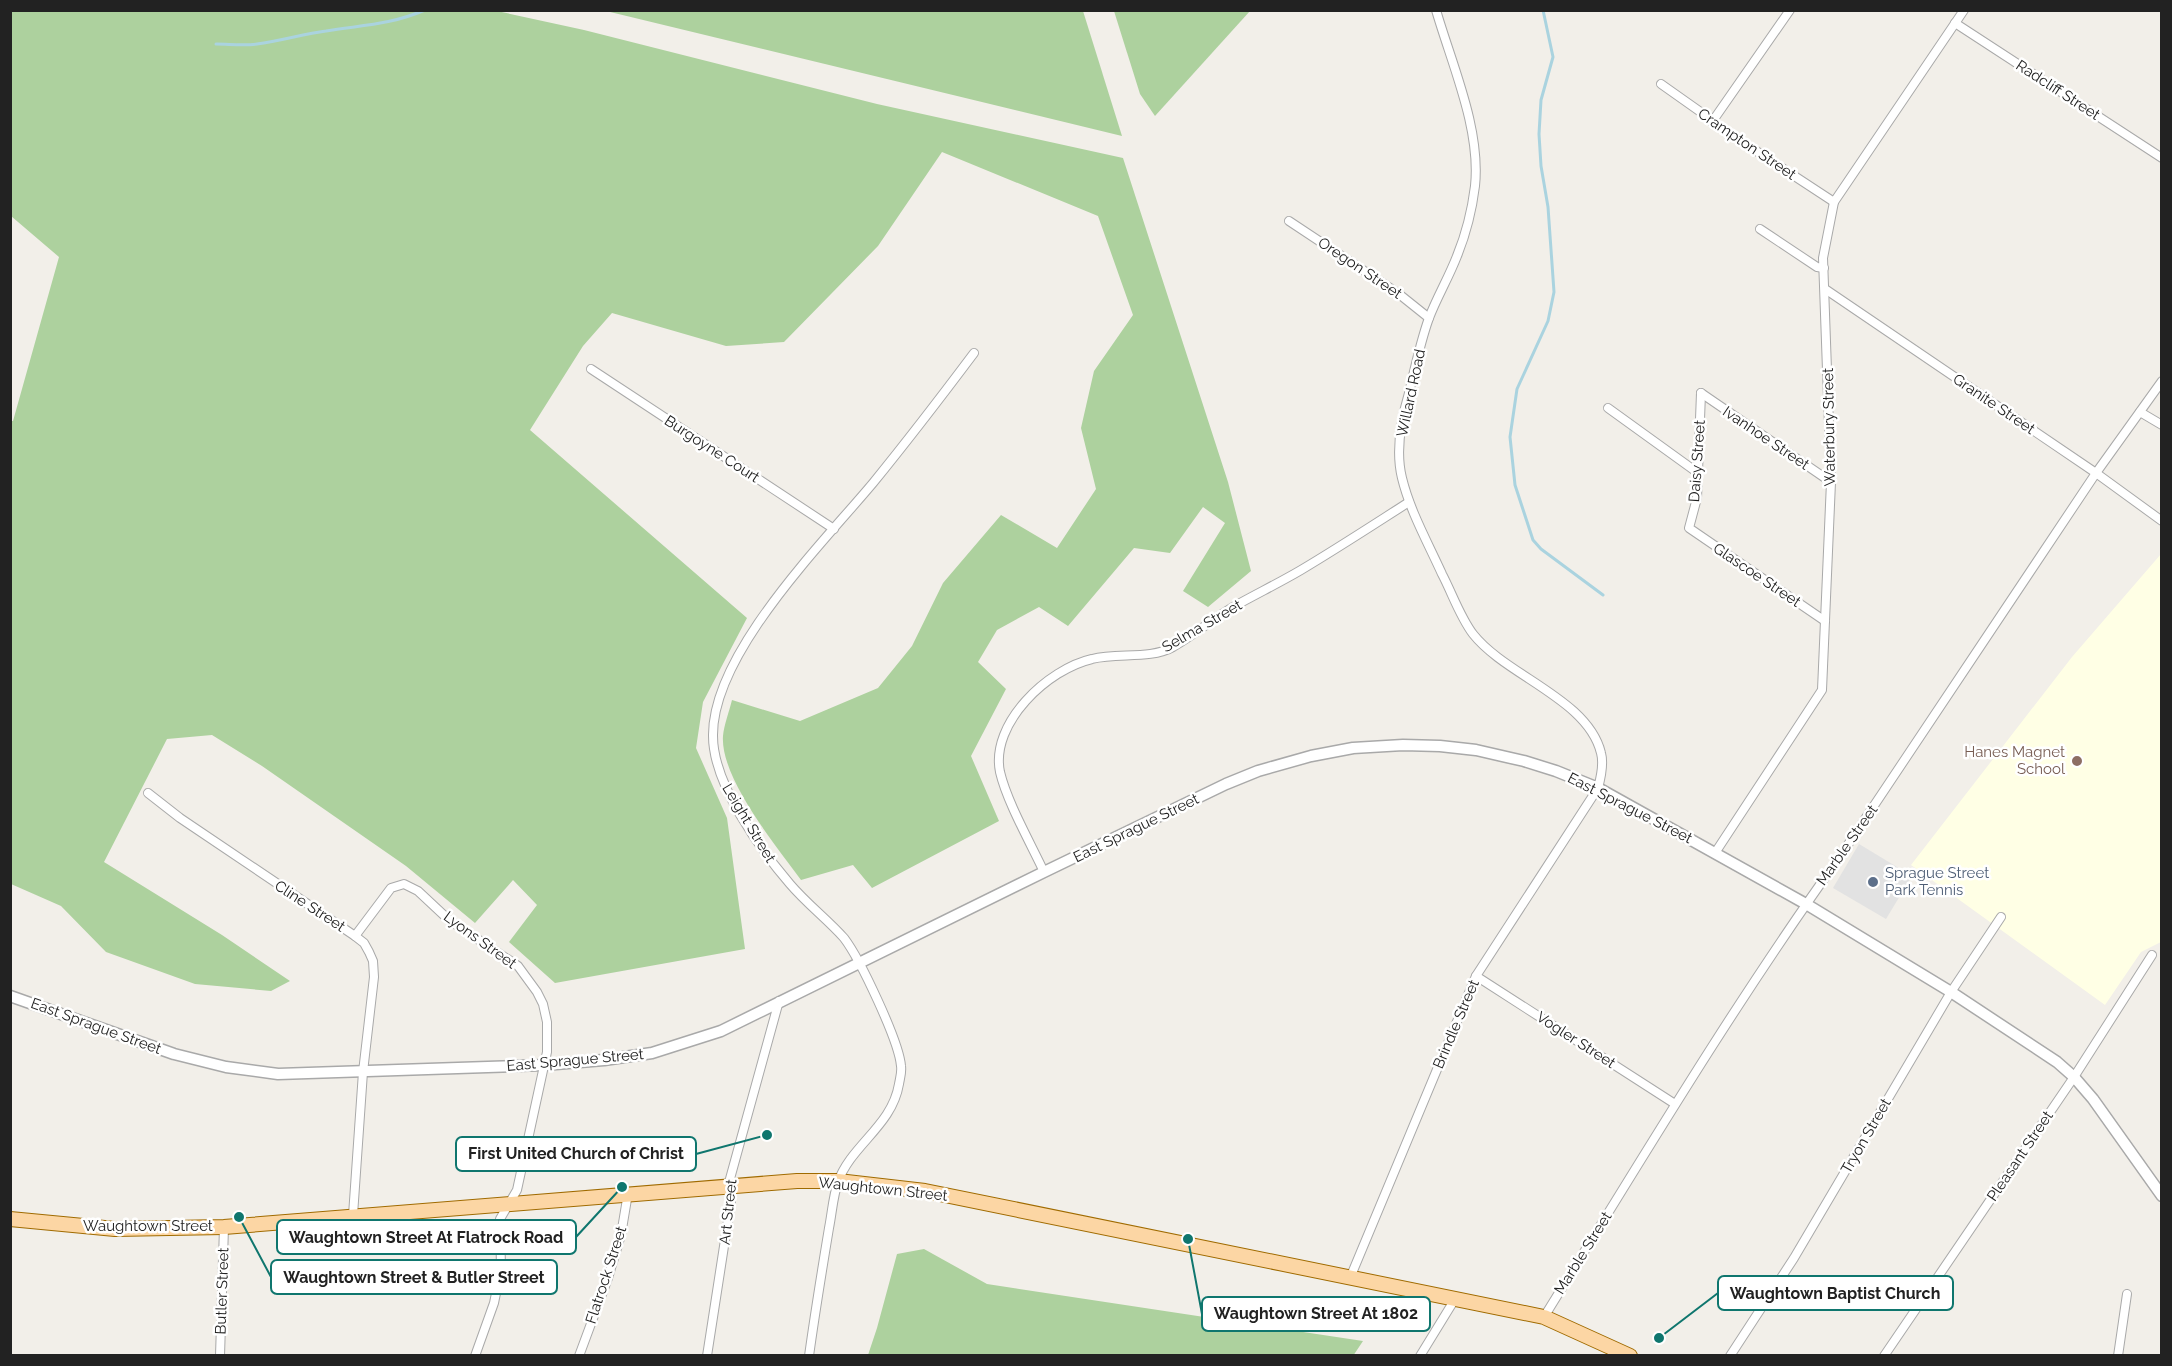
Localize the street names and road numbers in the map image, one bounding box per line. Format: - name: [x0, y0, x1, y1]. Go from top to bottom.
- street label: Radcliff Street: [2013, 56, 2103, 124]
- street label: Crampton Street: [1694, 104, 1800, 184]
- street label: Oregon Street: [1315, 233, 1405, 303]
- street label: Willard Road: [1393, 347, 1429, 439]
- street label: Waterbury Street: [1819, 368, 1839, 486]
- street label: Granite Street: [1949, 370, 2039, 438]
- street label: Ivanhoe Street: [1719, 402, 1813, 474]
- street label: Burgoyne Court: [661, 412, 763, 486]
- street label: Daisy Street: [1685, 419, 1709, 503]
- street label: Glascoe Street: [1710, 539, 1804, 611]
- street label: Selma Street: [1159, 596, 1245, 656]
- street label: East Sprague Street: [1565, 769, 1695, 847]
- street label: Leight Street: [718, 780, 780, 866]
- street label: East Sprague Street: [1070, 790, 1202, 866]
- street label: Marble Street: [1813, 801, 1881, 889]
- street label: Cline Street: [271, 877, 349, 935]
- street label: Lyons Street: [440, 908, 520, 972]
- street label: Brindle Street: [1429, 977, 1483, 1071]
- street label: East Sprague Street: [28, 994, 164, 1058]
- street label: Vogler Street: [1533, 1008, 1619, 1072]
- street label: East Sprague Street: [506, 1045, 644, 1075]
- street label: Tryon Street: [1837, 1095, 1895, 1177]
- street label: Pleasant Street: [1983, 1107, 2057, 1205]
- street label: Waughtown Street: [818, 1173, 948, 1205]
- street label: Art Street: [716, 1178, 740, 1246]
- street label: Marble Street: [1550, 1208, 1616, 1298]
- street label: Waughtown Street: [83, 1217, 213, 1235]
- street label: Flatrock Street: [582, 1224, 630, 1326]
- street label: Butler Street: [211, 1247, 233, 1335]

